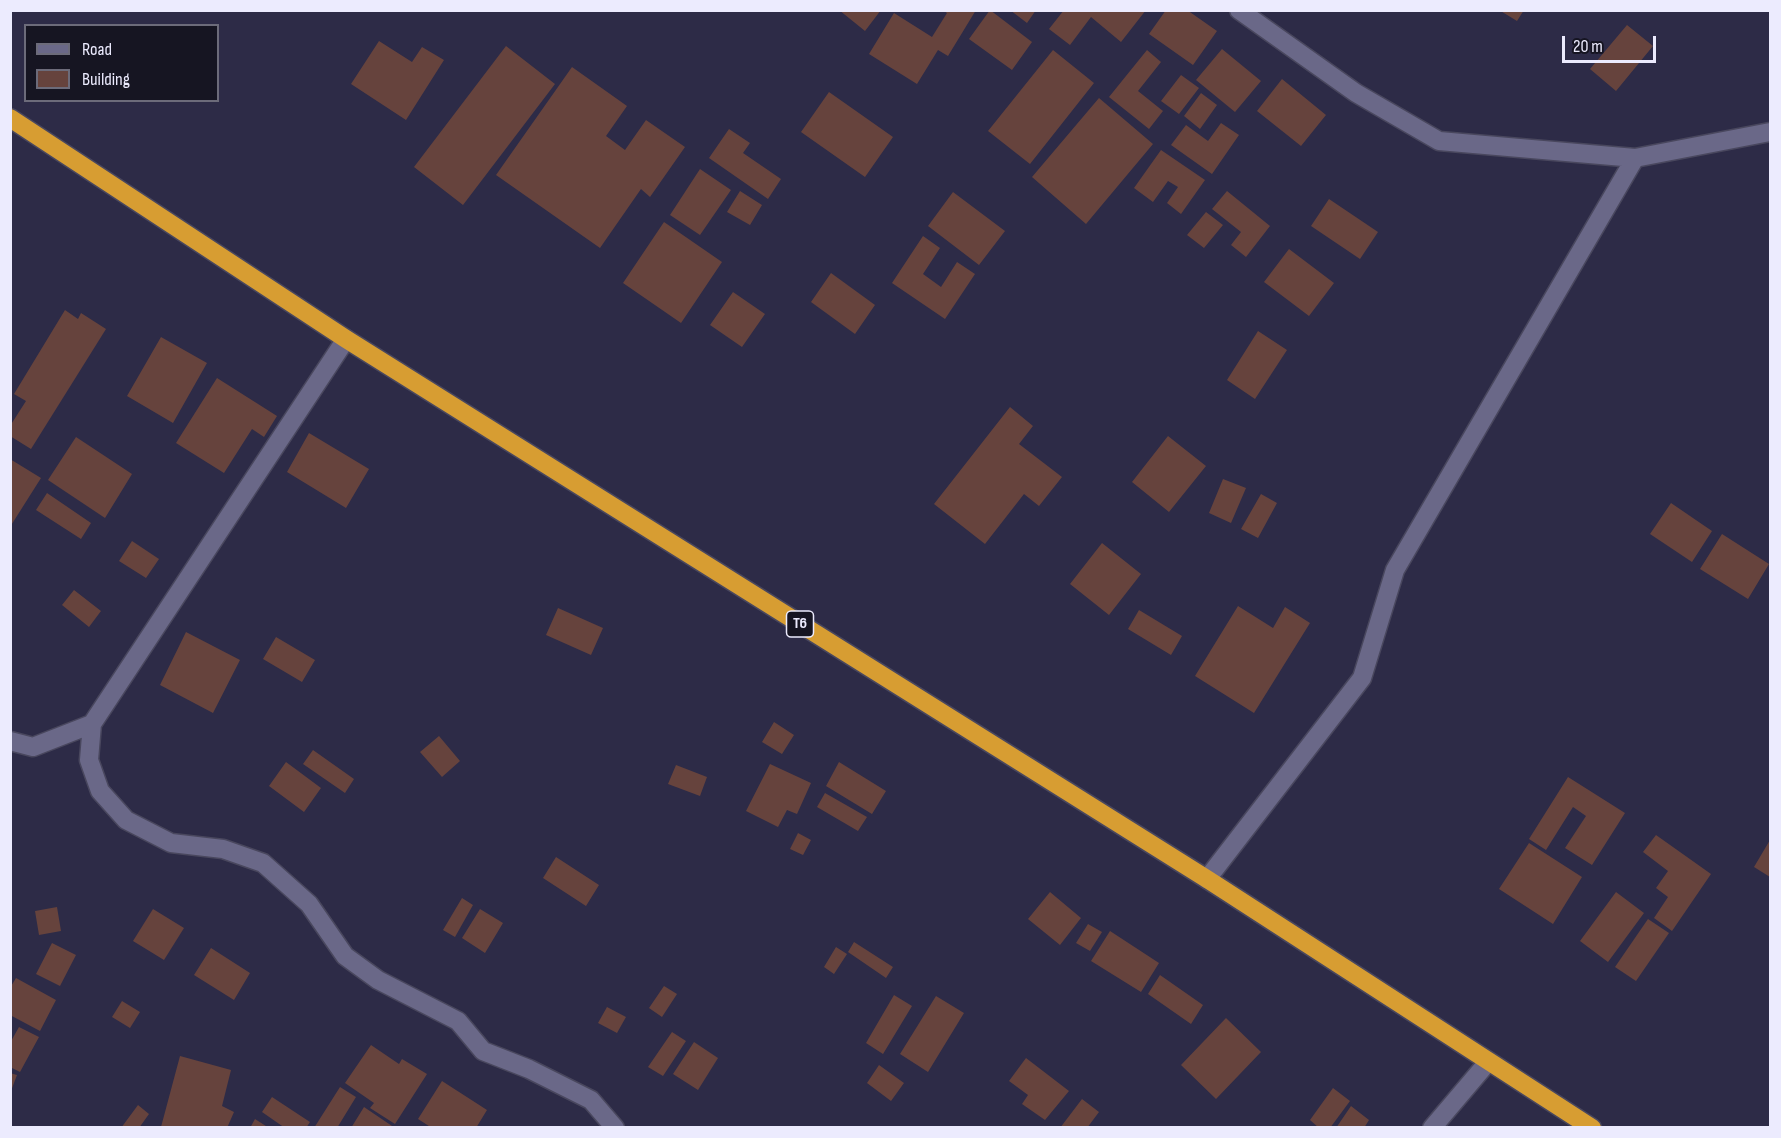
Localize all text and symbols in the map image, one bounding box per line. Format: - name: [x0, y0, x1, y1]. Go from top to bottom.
- legend: [24, 24, 219, 102]
- scale bar: [1565, 24, 1660, 62]
- text: 20 m: [1573, 36, 1603, 57]
- text: Road: [82, 39, 112, 60]
- text: Building: [82, 69, 130, 90]
- road number: T6: [786, 611, 814, 637]

